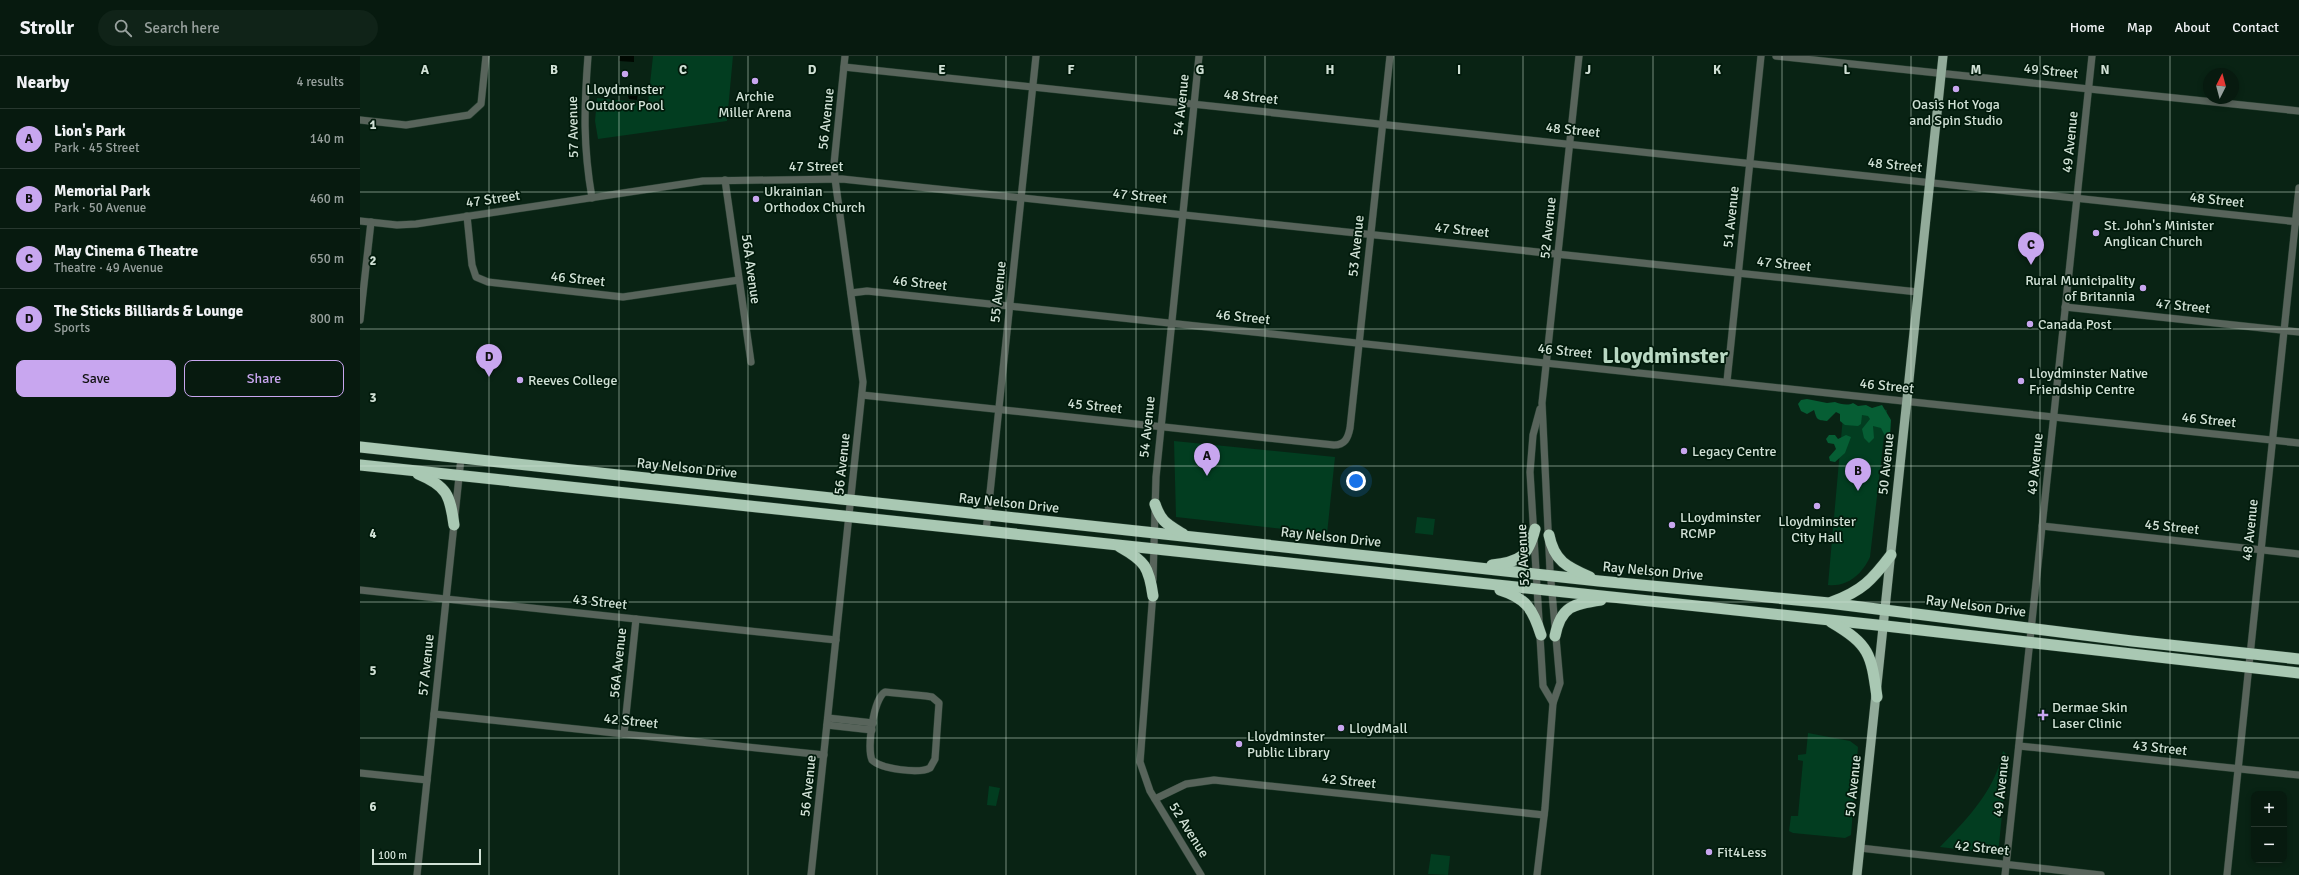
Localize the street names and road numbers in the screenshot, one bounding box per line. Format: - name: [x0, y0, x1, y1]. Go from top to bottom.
- street label: 49 Street: [2023, 60, 2079, 82]
- street label: 54 Avenue: [1169, 73, 1193, 137]
- street label: 48 Street: [1223, 86, 1279, 108]
- street label: 56 Avenue: [814, 87, 838, 151]
- street label: 57 Avenue: [564, 96, 582, 158]
- street label: 49 Avenue: [2058, 110, 2082, 174]
- street label: 48 Street: [1545, 119, 1601, 141]
- street label: 48 Street: [1867, 154, 1923, 176]
- street label: 47 Street: [789, 158, 843, 175]
- street label: 47 Street: [1112, 185, 1168, 207]
- street label: 51 Avenue: [1719, 185, 1743, 249]
- street label: 47 Street: [465, 187, 521, 211]
- street label: 48 Street: [2189, 189, 2245, 211]
- street label: 52 Avenue: [1536, 196, 1560, 260]
- street label: 53 Avenue: [1344, 214, 1368, 278]
- street label: 47 Street: [1434, 219, 1490, 241]
- street label: 56A Avenue: [738, 233, 764, 305]
- street label: 47 Street: [1756, 253, 1812, 275]
- street label: 55 Avenue: [986, 260, 1010, 324]
- street label: 46 Street: [550, 268, 606, 290]
- street label: 46 Street: [892, 272, 948, 294]
- street label: 47 Street: [2155, 295, 2211, 317]
- street label: 46 Street: [1215, 306, 1271, 328]
- street label: 46 Street: [1537, 340, 1593, 362]
- street label: 46 Street: [1859, 375, 1915, 397]
- street label: 45 Street: [1067, 395, 1123, 417]
- street label: 54 Avenue: [1135, 395, 1159, 459]
- street label: 46 Street: [2181, 409, 2237, 431]
- street label: 56 Avenue: [830, 432, 854, 496]
- street label: 50 Avenue: [1874, 432, 1898, 496]
- street label: 49 Avenue: [2023, 432, 2047, 496]
- street label: Ray Nelson Drive: [636, 454, 738, 482]
- street label: Ray Nelson Drive: [958, 489, 1060, 517]
- street label: 48 Avenue: [2238, 498, 2262, 562]
- street label: 45 Street: [2144, 516, 2200, 538]
- street label: Ray Nelson Drive: [1280, 523, 1382, 551]
- street label: 52 Avenue: [1513, 524, 1533, 586]
- street label: Ray Nelson Drive: [1602, 558, 1704, 584]
- street label: 43 Street: [572, 591, 628, 613]
- street label: Ray Nelson Drive: [1925, 591, 2027, 621]
- street label: 56A Avenue: [606, 627, 630, 699]
- street label: 57 Avenue: [414, 633, 438, 697]
- street label: 42 Street: [603, 710, 659, 732]
- street label: 43 Street: [2132, 737, 2188, 759]
- street label: 56 Avenue: [796, 754, 820, 818]
- street label: 50 Avenue: [1841, 754, 1865, 818]
- street label: 49 Avenue: [1989, 754, 2013, 818]
- street label: 42 Street: [1321, 770, 1377, 792]
- street label: 52 Avenue: [1165, 799, 1213, 861]
- street label: 42 Street: [1954, 837, 2010, 859]

